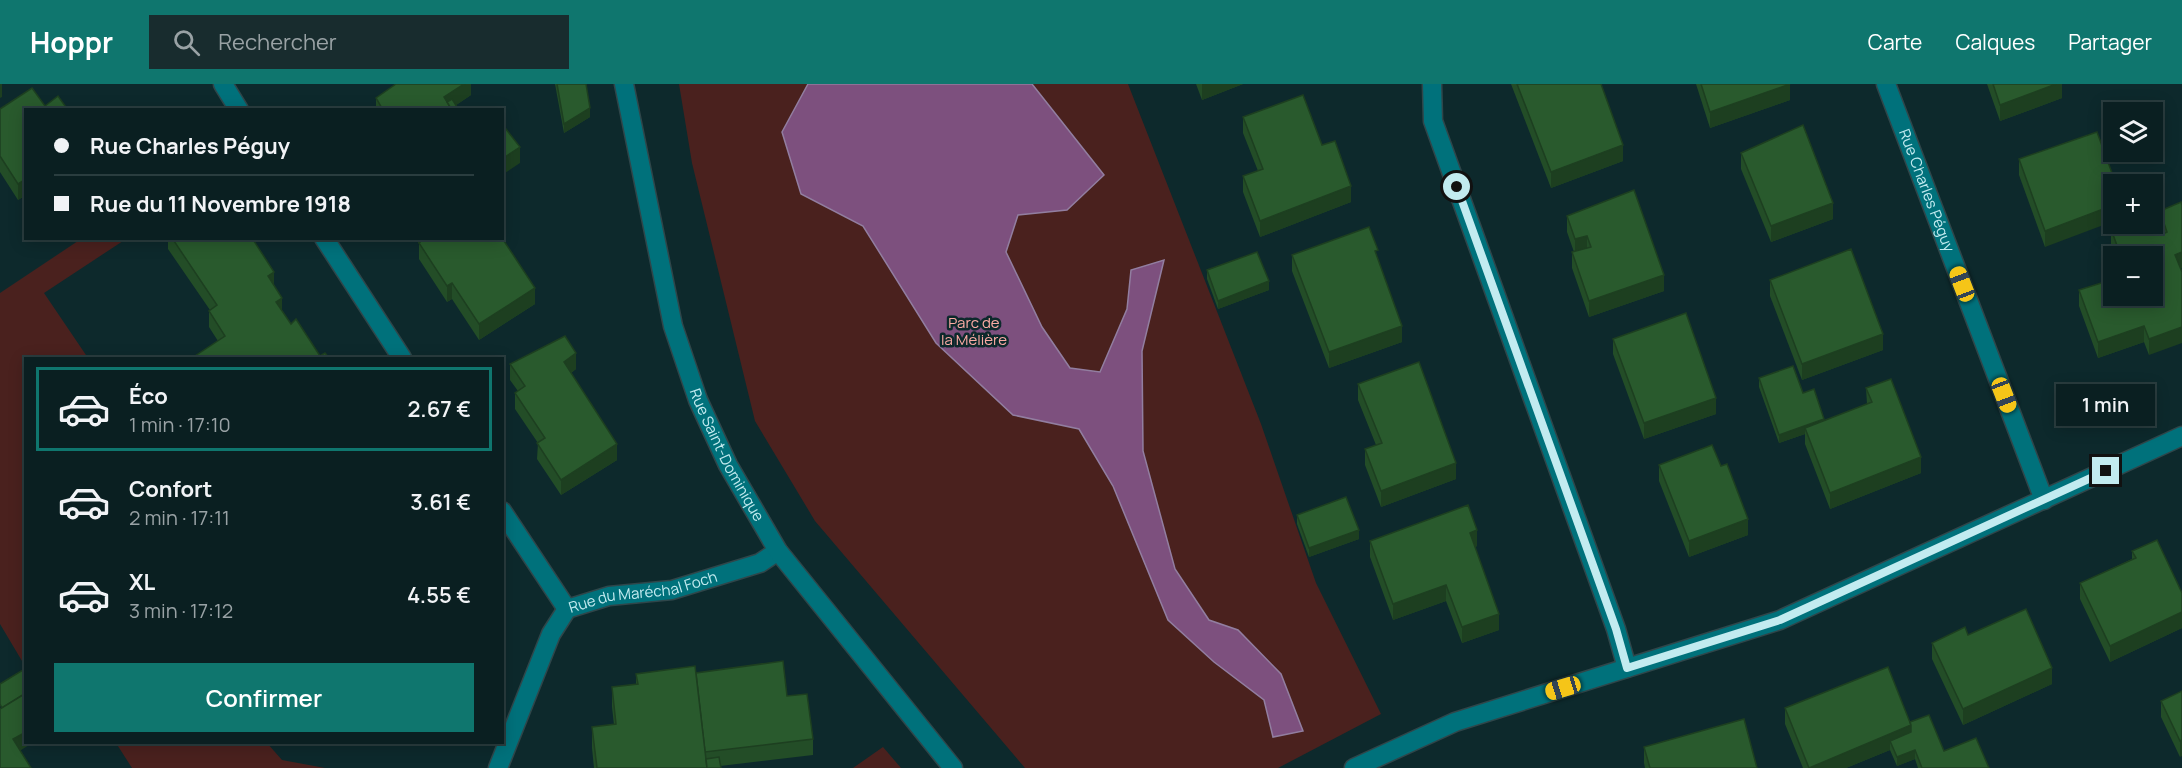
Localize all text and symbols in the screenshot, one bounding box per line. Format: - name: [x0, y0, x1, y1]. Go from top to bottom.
- search box: [149, 15, 569, 69]
- text: Hoppr: [30, 23, 113, 61]
- icon: search: [170, 26, 203, 59]
- text: Rechercher: [218, 27, 337, 57]
- text: Carte: [1868, 28, 1922, 56]
- text: Calques: [1955, 28, 2035, 56]
- text: Partager: [2068, 28, 2152, 56]
- map controls: [2103, 102, 2163, 306]
- button: layers: [2103, 102, 2163, 162]
- street label: Rue Charles Péguy: [1894, 126, 1960, 255]
- text: Rue Charles Péguy: [90, 131, 290, 161]
- route start: [1443, 173, 1470, 200]
- button: +: [2103, 174, 2163, 234]
- text: Rue du 11 Novembre 1918: [90, 189, 351, 219]
- button: −: [2103, 246, 2163, 306]
- car: [1947, 264, 1977, 304]
- park label: Parc de la Mélière: [941, 312, 1007, 350]
- car: [1989, 375, 2019, 415]
- text: Éco: [129, 381, 168, 411]
- icon: car: [57, 382, 111, 436]
- callout: 1 min: [2056, 384, 2156, 426]
- street label: Rue Saint-Dominique: [685, 386, 770, 525]
- text: 1 min: [2082, 391, 2129, 418]
- text: 2.67 €: [407, 394, 471, 424]
- text: 1 min · 17:10: [129, 411, 231, 438]
- route end: [2092, 457, 2119, 484]
- text: Confort: [129, 474, 212, 504]
- icon: car: [57, 475, 111, 529]
- text: 3.61 €: [410, 487, 471, 517]
- text: 2 min · 17:11: [129, 504, 230, 531]
- street label: Rue du Maréchal Foch: [566, 566, 720, 618]
- text: XL: [129, 567, 155, 597]
- icon: car: [57, 568, 111, 622]
- text: 4.55 €: [407, 580, 471, 610]
- text: 3 min · 17:12: [129, 597, 233, 624]
- button: Confirmer: [54, 663, 474, 732]
- car: [1543, 674, 1583, 702]

